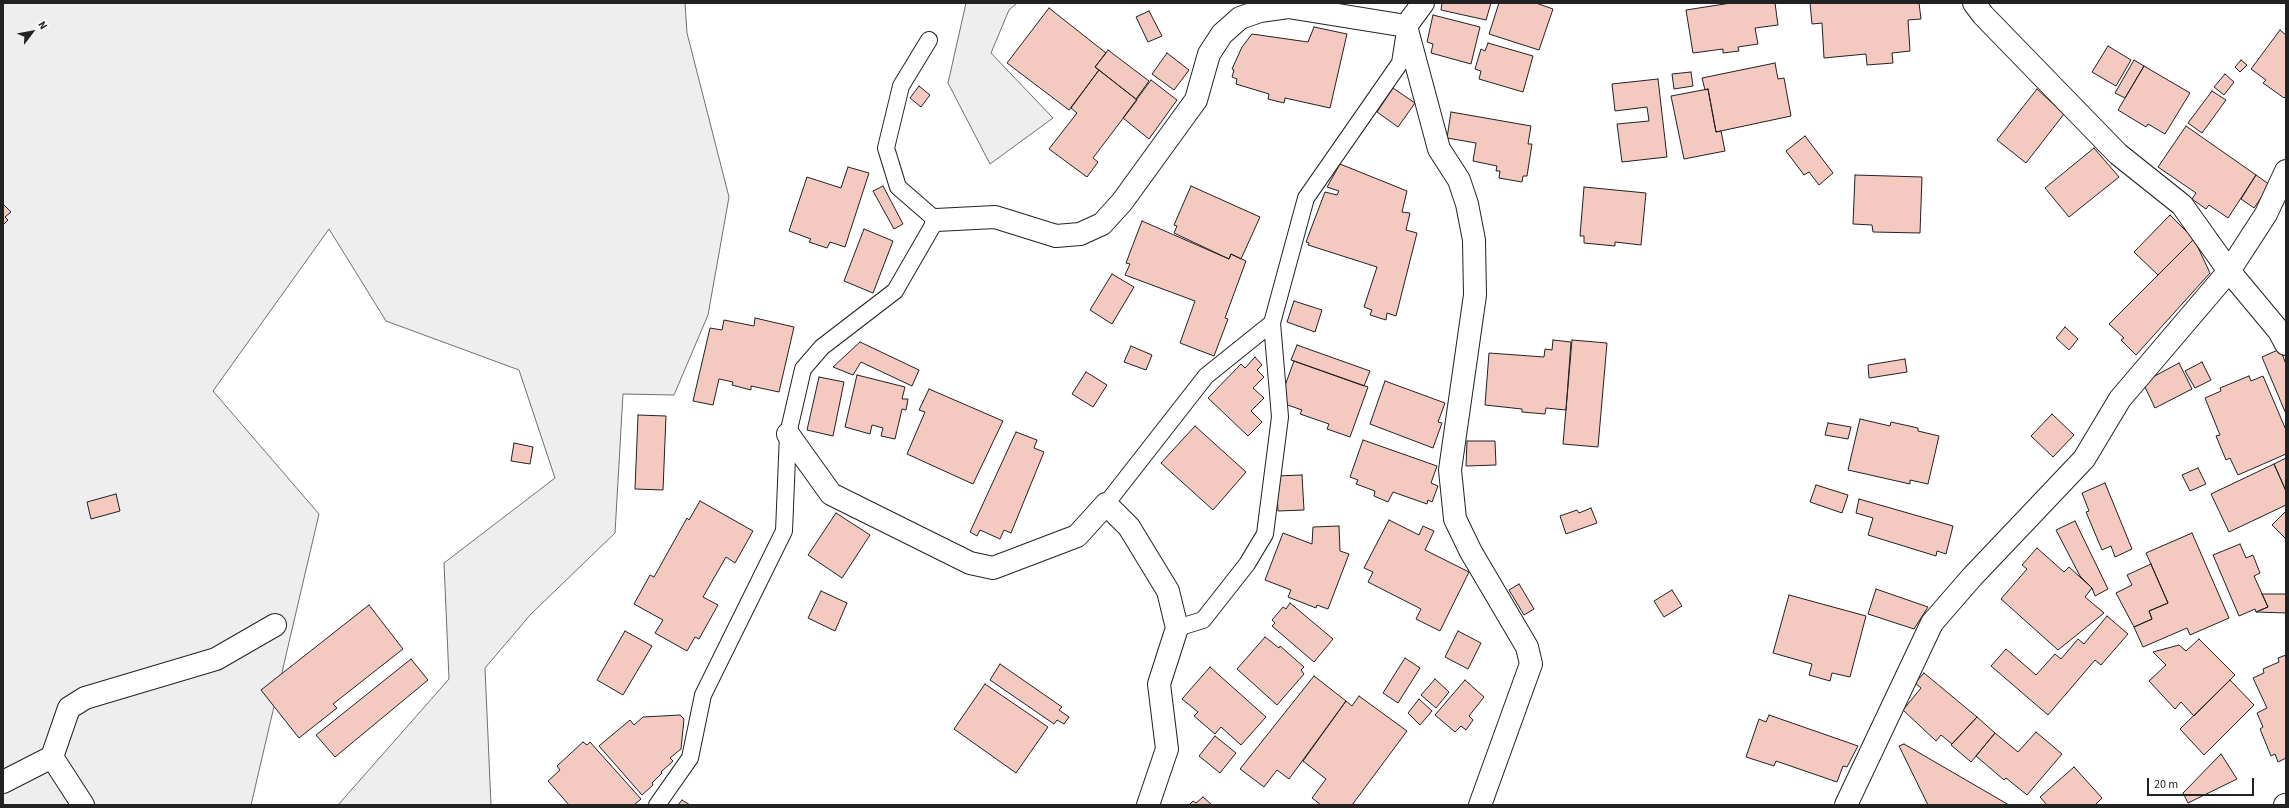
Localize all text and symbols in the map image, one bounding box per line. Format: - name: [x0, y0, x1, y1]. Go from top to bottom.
- north arrow: [12, 12, 52, 52]
- text: N: [34, 18, 51, 32]
- scale bar: [2149, 770, 2256, 796]
- text: 20 m: [2154, 776, 2178, 793]

